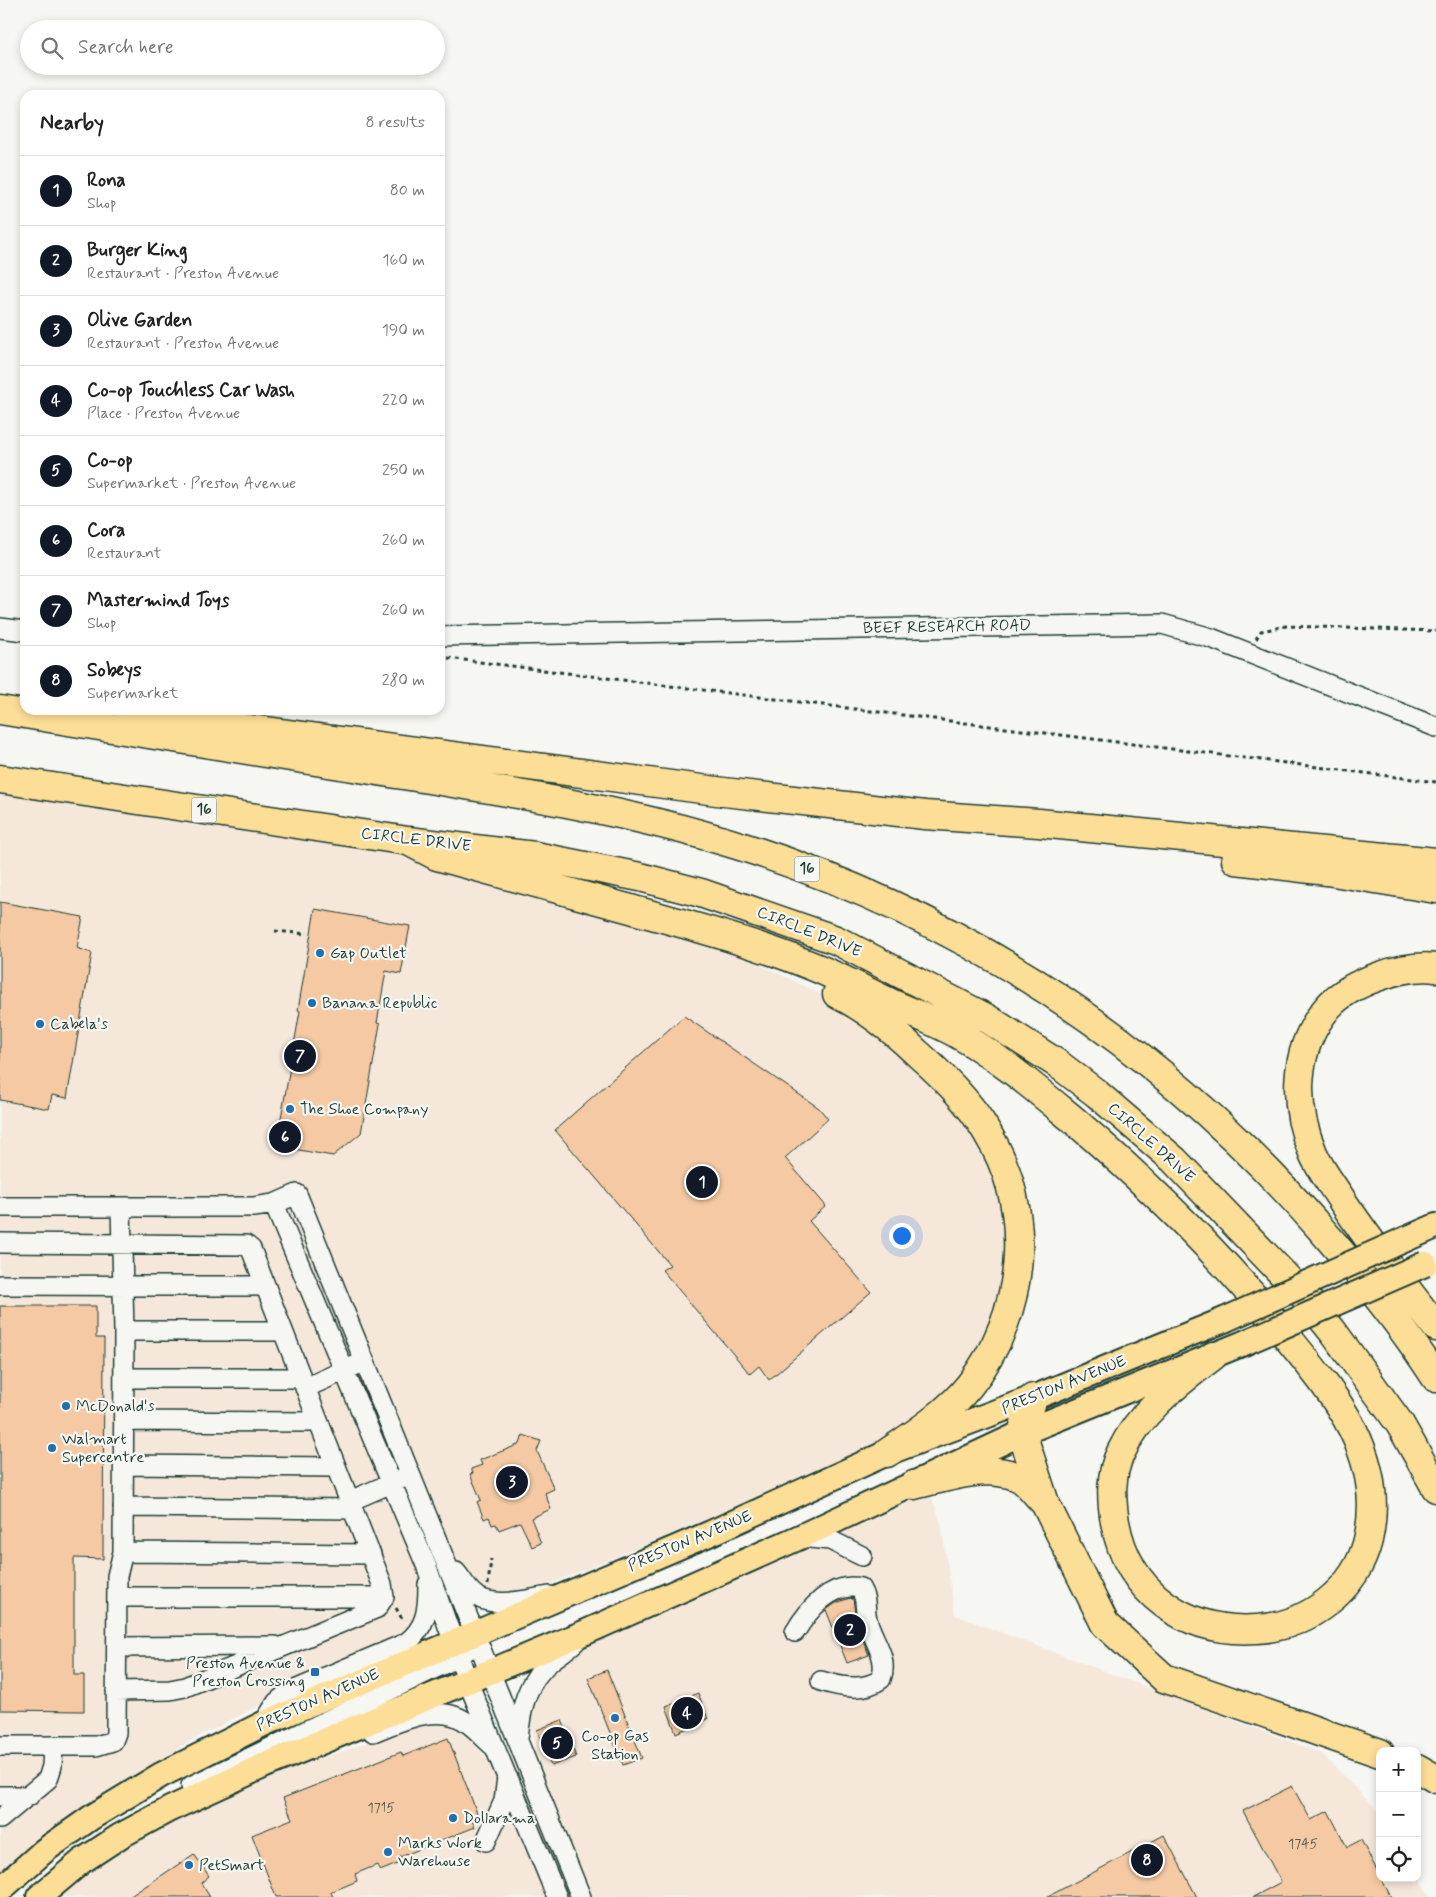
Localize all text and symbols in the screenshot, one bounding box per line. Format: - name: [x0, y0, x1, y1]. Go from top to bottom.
- search box: [20, 20, 445, 75]
- icon: search: [38, 34, 66, 62]
- text: Search here: [78, 35, 174, 60]
- text: Nearby: [40, 109, 104, 137]
- text: 8 results: [365, 112, 425, 133]
- text: Rona: [87, 168, 126, 193]
- text: 1: [52, 180, 60, 201]
- text: 80 m: [390, 180, 425, 201]
- text: Shop: [87, 193, 116, 214]
- text: Burger King: [87, 238, 188, 263]
- text: 2: [52, 250, 60, 271]
- text: 160 m: [382, 250, 425, 271]
- text: Restaurant · Preston Avenue: [87, 263, 279, 284]
- text: Olive Garden: [87, 308, 193, 333]
- text: 3: [52, 320, 60, 341]
- text: 190 m: [382, 320, 425, 341]
- text: Restaurant · Preston Avenue: [87, 333, 279, 354]
- text: Co-op Touchless Car Wash: [87, 378, 295, 403]
- text: 4: [51, 390, 61, 411]
- text: 220 m: [382, 390, 425, 411]
- text: Place · Preston Avenue: [87, 403, 240, 424]
- text: Co-op: [87, 448, 133, 473]
- text: 5: [51, 460, 61, 481]
- text: 250 m: [382, 460, 425, 481]
- text: Supermarket · Preston Avenue: [87, 473, 296, 494]
- text: Cora: [87, 518, 125, 543]
- text: 6: [52, 530, 60, 551]
- text: 260 m: [382, 530, 425, 551]
- text: Restaurant: [87, 543, 161, 564]
- text: Mastermind Toys: [87, 588, 229, 613]
- text: 7: [51, 600, 61, 621]
- text: 260 m: [382, 600, 425, 621]
- text: Shop: [87, 613, 116, 634]
- street label: BEEF RESEARCH ROAD: [863, 615, 1031, 639]
- text: Sobeys: [87, 658, 141, 683]
- text: 8: [51, 670, 61, 691]
- text: 280 m: [382, 670, 425, 691]
- text: Supermarket: [87, 683, 178, 704]
- road number: 16: [192, 798, 216, 822]
- street label: CIRCLE DRIVE: [360, 823, 472, 857]
- road number: 16: [794, 856, 820, 882]
- street label: CIRCLE DRIVE: [754, 902, 864, 962]
- place label: Gap Outlet: [330, 943, 407, 964]
- marker: Gap Outlet: [314, 947, 326, 959]
- place label: Banana Republic: [322, 993, 438, 1014]
- marker: Banana Republic: [306, 997, 318, 1009]
- place label: Cabela's: [50, 1014, 108, 1035]
- marker: Cabela's: [34, 1018, 46, 1030]
- pin: 7: [284, 1037, 316, 1075]
- street label: CIRCLE DRIVE: [1103, 1098, 1199, 1188]
- place label: The Shoe Company: [300, 1099, 428, 1120]
- marker: The Shoe Company: [284, 1103, 296, 1115]
- pin: 6: [269, 1118, 301, 1156]
- pin: 1: [686, 1163, 718, 1201]
- your location: [889, 1223, 915, 1249]
- street label: PRESTON AVENUE: [999, 1350, 1129, 1420]
- place label: McDonald's: [76, 1396, 155, 1417]
- marker: McDonald's: [60, 1400, 72, 1412]
- place label: Walmart Supercentre: [62, 1429, 144, 1468]
- marker: Walmart Supercentre: [46, 1442, 58, 1454]
- pin: 3: [496, 1463, 528, 1501]
- street label: PRESTON AVENUE: [625, 1505, 755, 1577]
- pin: 2: [834, 1611, 866, 1649]
- place label: Preston Avenue & Preston Crossing: [186, 1653, 305, 1692]
- street label: PRESTON AVENUE: [253, 1663, 383, 1737]
- marker: Preston Avenue & Preston Crossing: [309, 1666, 321, 1678]
- pin: 4: [671, 1694, 703, 1732]
- marker: Co-op Gas Station: [609, 1712, 621, 1724]
- pin: 5: [541, 1724, 573, 1762]
- place label: Co-op Gas Station: [581, 1726, 649, 1765]
- map controls: [1376, 1747, 1421, 1882]
- button: +: [1376, 1747, 1421, 1792]
- button: −: [1376, 1792, 1421, 1837]
- house number: 1715: [367, 1799, 395, 1817]
- place label: Dollarama: [463, 1808, 535, 1829]
- marker: Dollarama: [447, 1812, 459, 1824]
- place label: Marks Work Warehouse: [398, 1833, 482, 1872]
- house number: 1745: [1288, 1835, 1318, 1853]
- button: locate: [1376, 1837, 1421, 1882]
- pin: 8: [1131, 1841, 1163, 1879]
- marker: Marks Work Warehouse: [382, 1846, 394, 1858]
- place label: PetSmart: [199, 1855, 265, 1876]
- marker: PetSmart: [183, 1859, 195, 1871]

